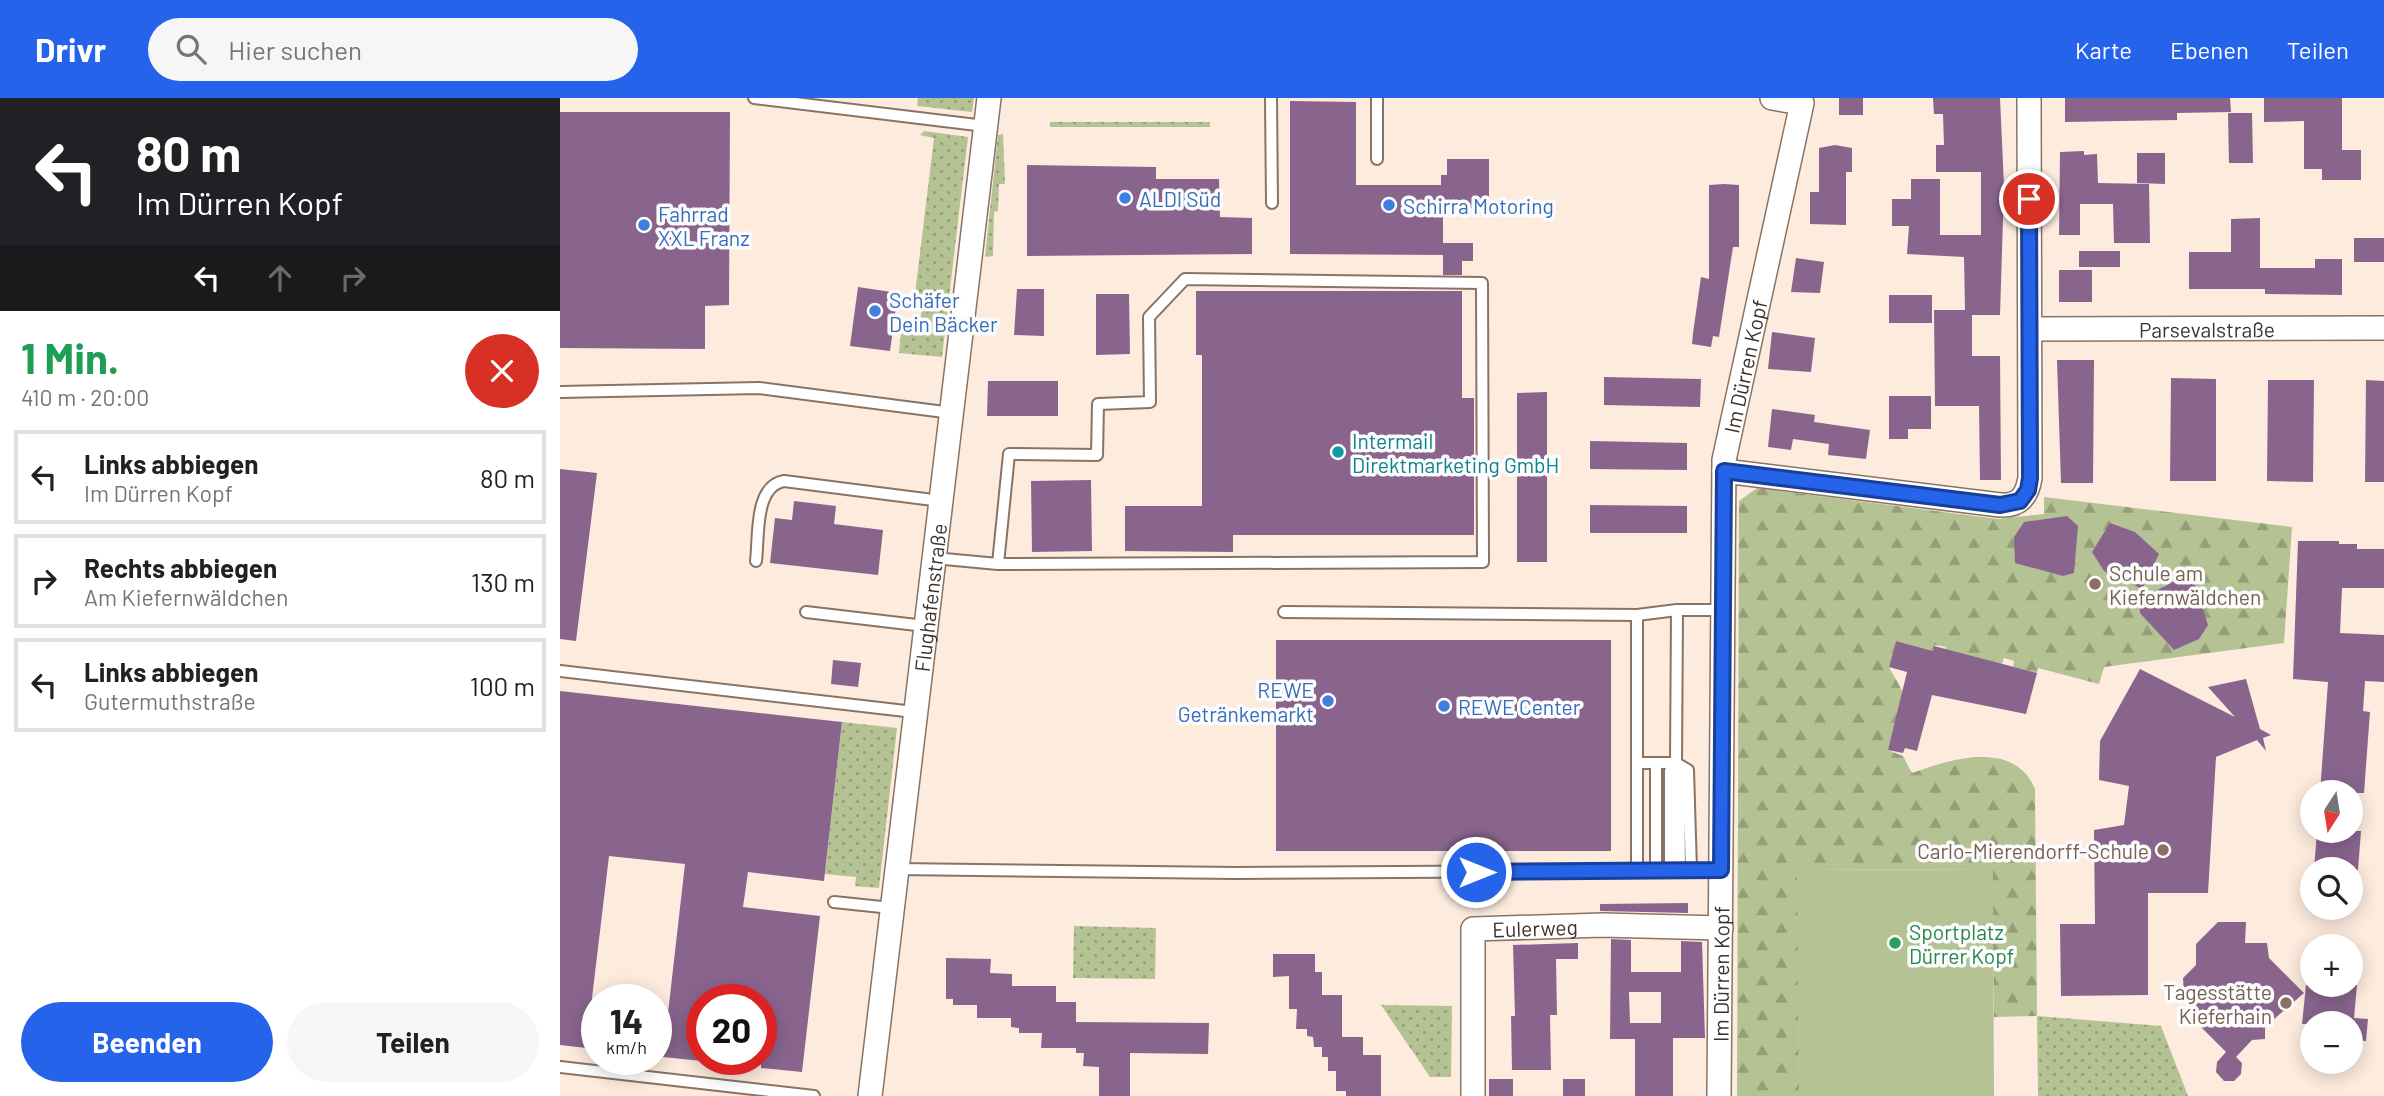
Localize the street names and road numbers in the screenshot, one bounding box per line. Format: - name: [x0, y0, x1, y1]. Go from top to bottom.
- street label: Im Dürren Kopf: [1718, 297, 1771, 435]
- street label: Parsevalstraße: [2139, 316, 2275, 341]
- street label: Flughafenstraße: [908, 522, 951, 673]
- street label: Im Dürren Kopf: [1707, 906, 1733, 1042]
- street label: Eulerweg: [1492, 913, 1578, 941]

